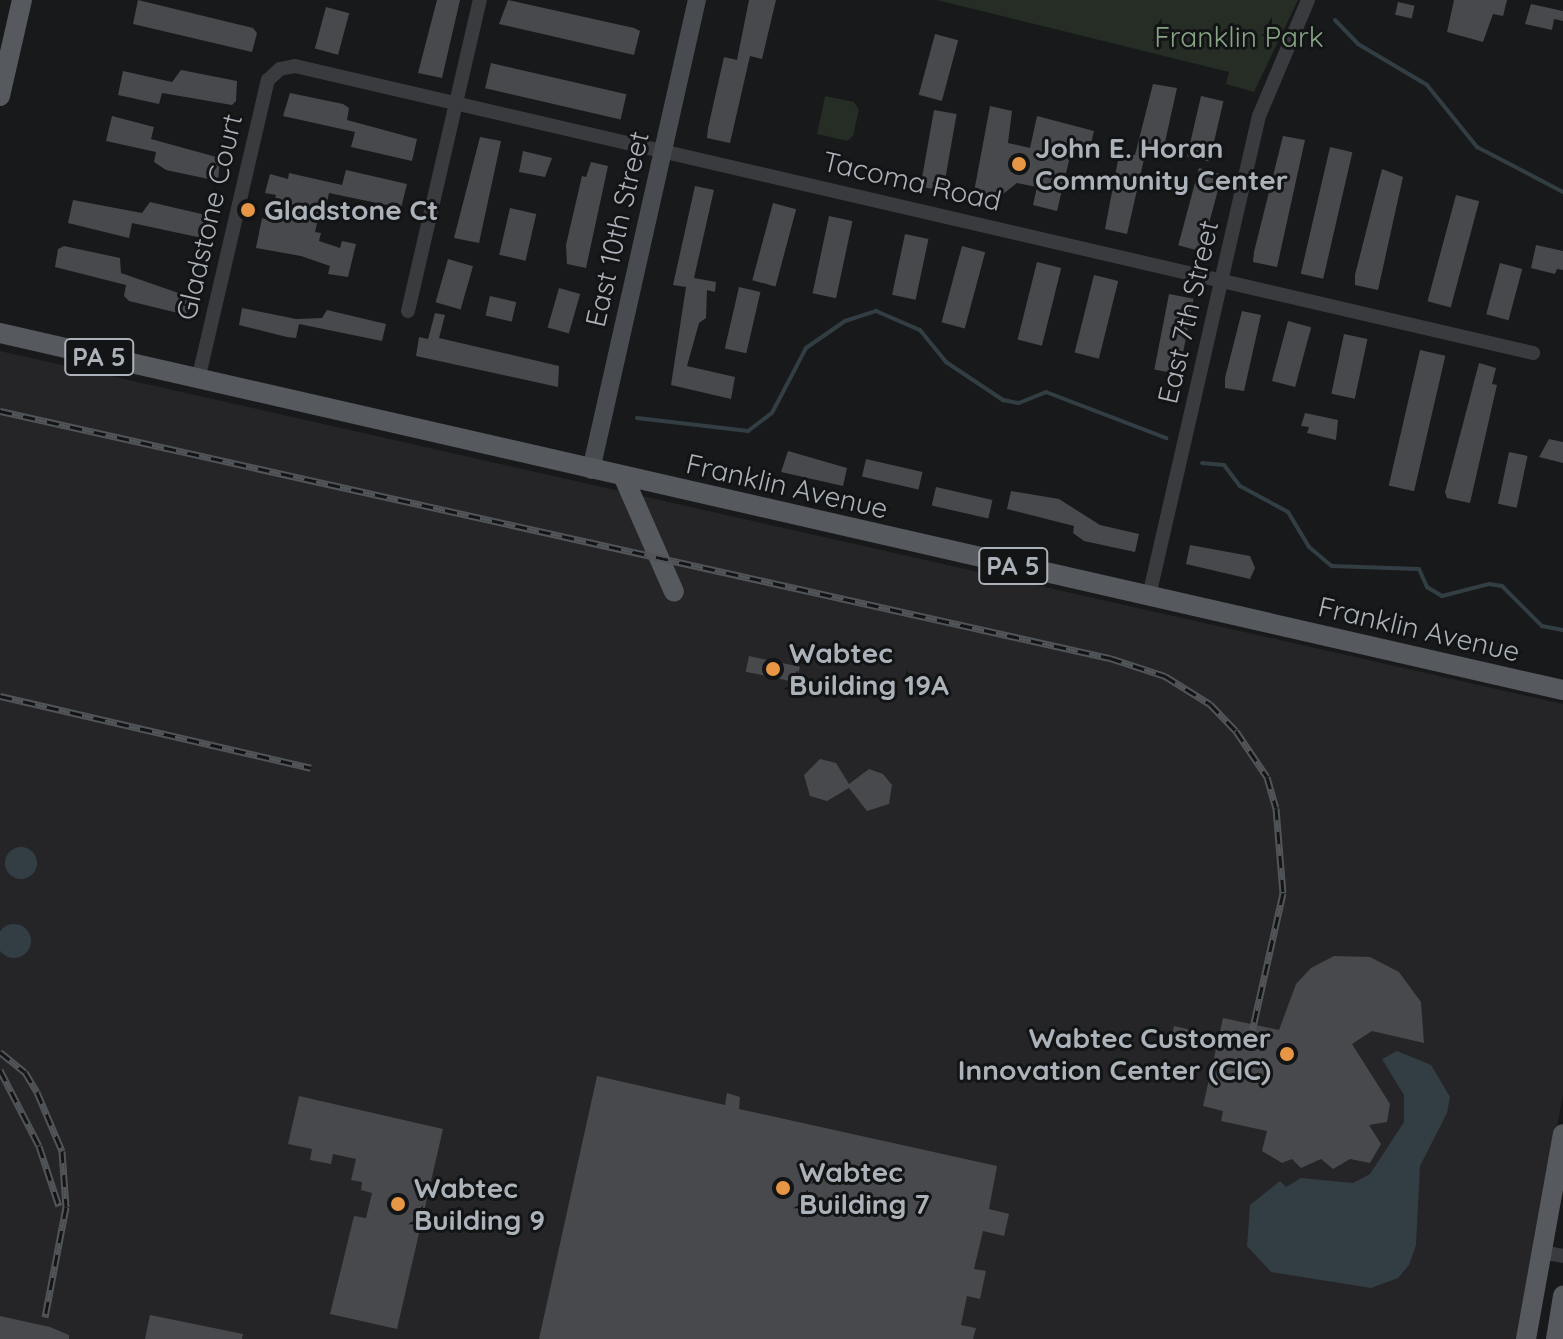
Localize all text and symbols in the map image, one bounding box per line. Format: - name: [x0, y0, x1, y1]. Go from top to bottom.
- park label: Franklin Park: [1154, 20, 1324, 54]
- street label: Gladstone Court: [169, 111, 249, 323]
- street label: East 10th Street: [578, 128, 656, 330]
- place label: John E. Horan Community Center: [1035, 131, 1288, 197]
- street label: Tacoma Road: [819, 144, 1005, 218]
- marker: John E. Horan Community Center: [1010, 155, 1028, 173]
- place label: Gladstone Ct: [264, 193, 439, 227]
- marker: Gladstone Ct: [239, 201, 257, 219]
- street label: East 7th Street: [1151, 217, 1225, 407]
- road number: PA 5: [63, 335, 135, 379]
- street label: Franklin Avenue: [683, 446, 891, 526]
- road number: PA 5: [977, 544, 1049, 588]
- street label: Franklin Avenue: [1315, 589, 1523, 669]
- place label: Wabtec Building 19A: [789, 636, 949, 702]
- marker: Wabtec Building 19A: [764, 660, 782, 678]
- place label: Wabtec Customer Innovation Center (CIC): [958, 1021, 1271, 1087]
- marker: Wabtec Customer Innovation Center (CIC): [1278, 1045, 1296, 1063]
- place label: Wabtec Building 7: [799, 1155, 930, 1221]
- place label: Wabtec Building 9: [414, 1171, 545, 1237]
- marker: Wabtec Building 7: [774, 1179, 792, 1197]
- marker: Wabtec Building 9: [389, 1195, 407, 1213]

